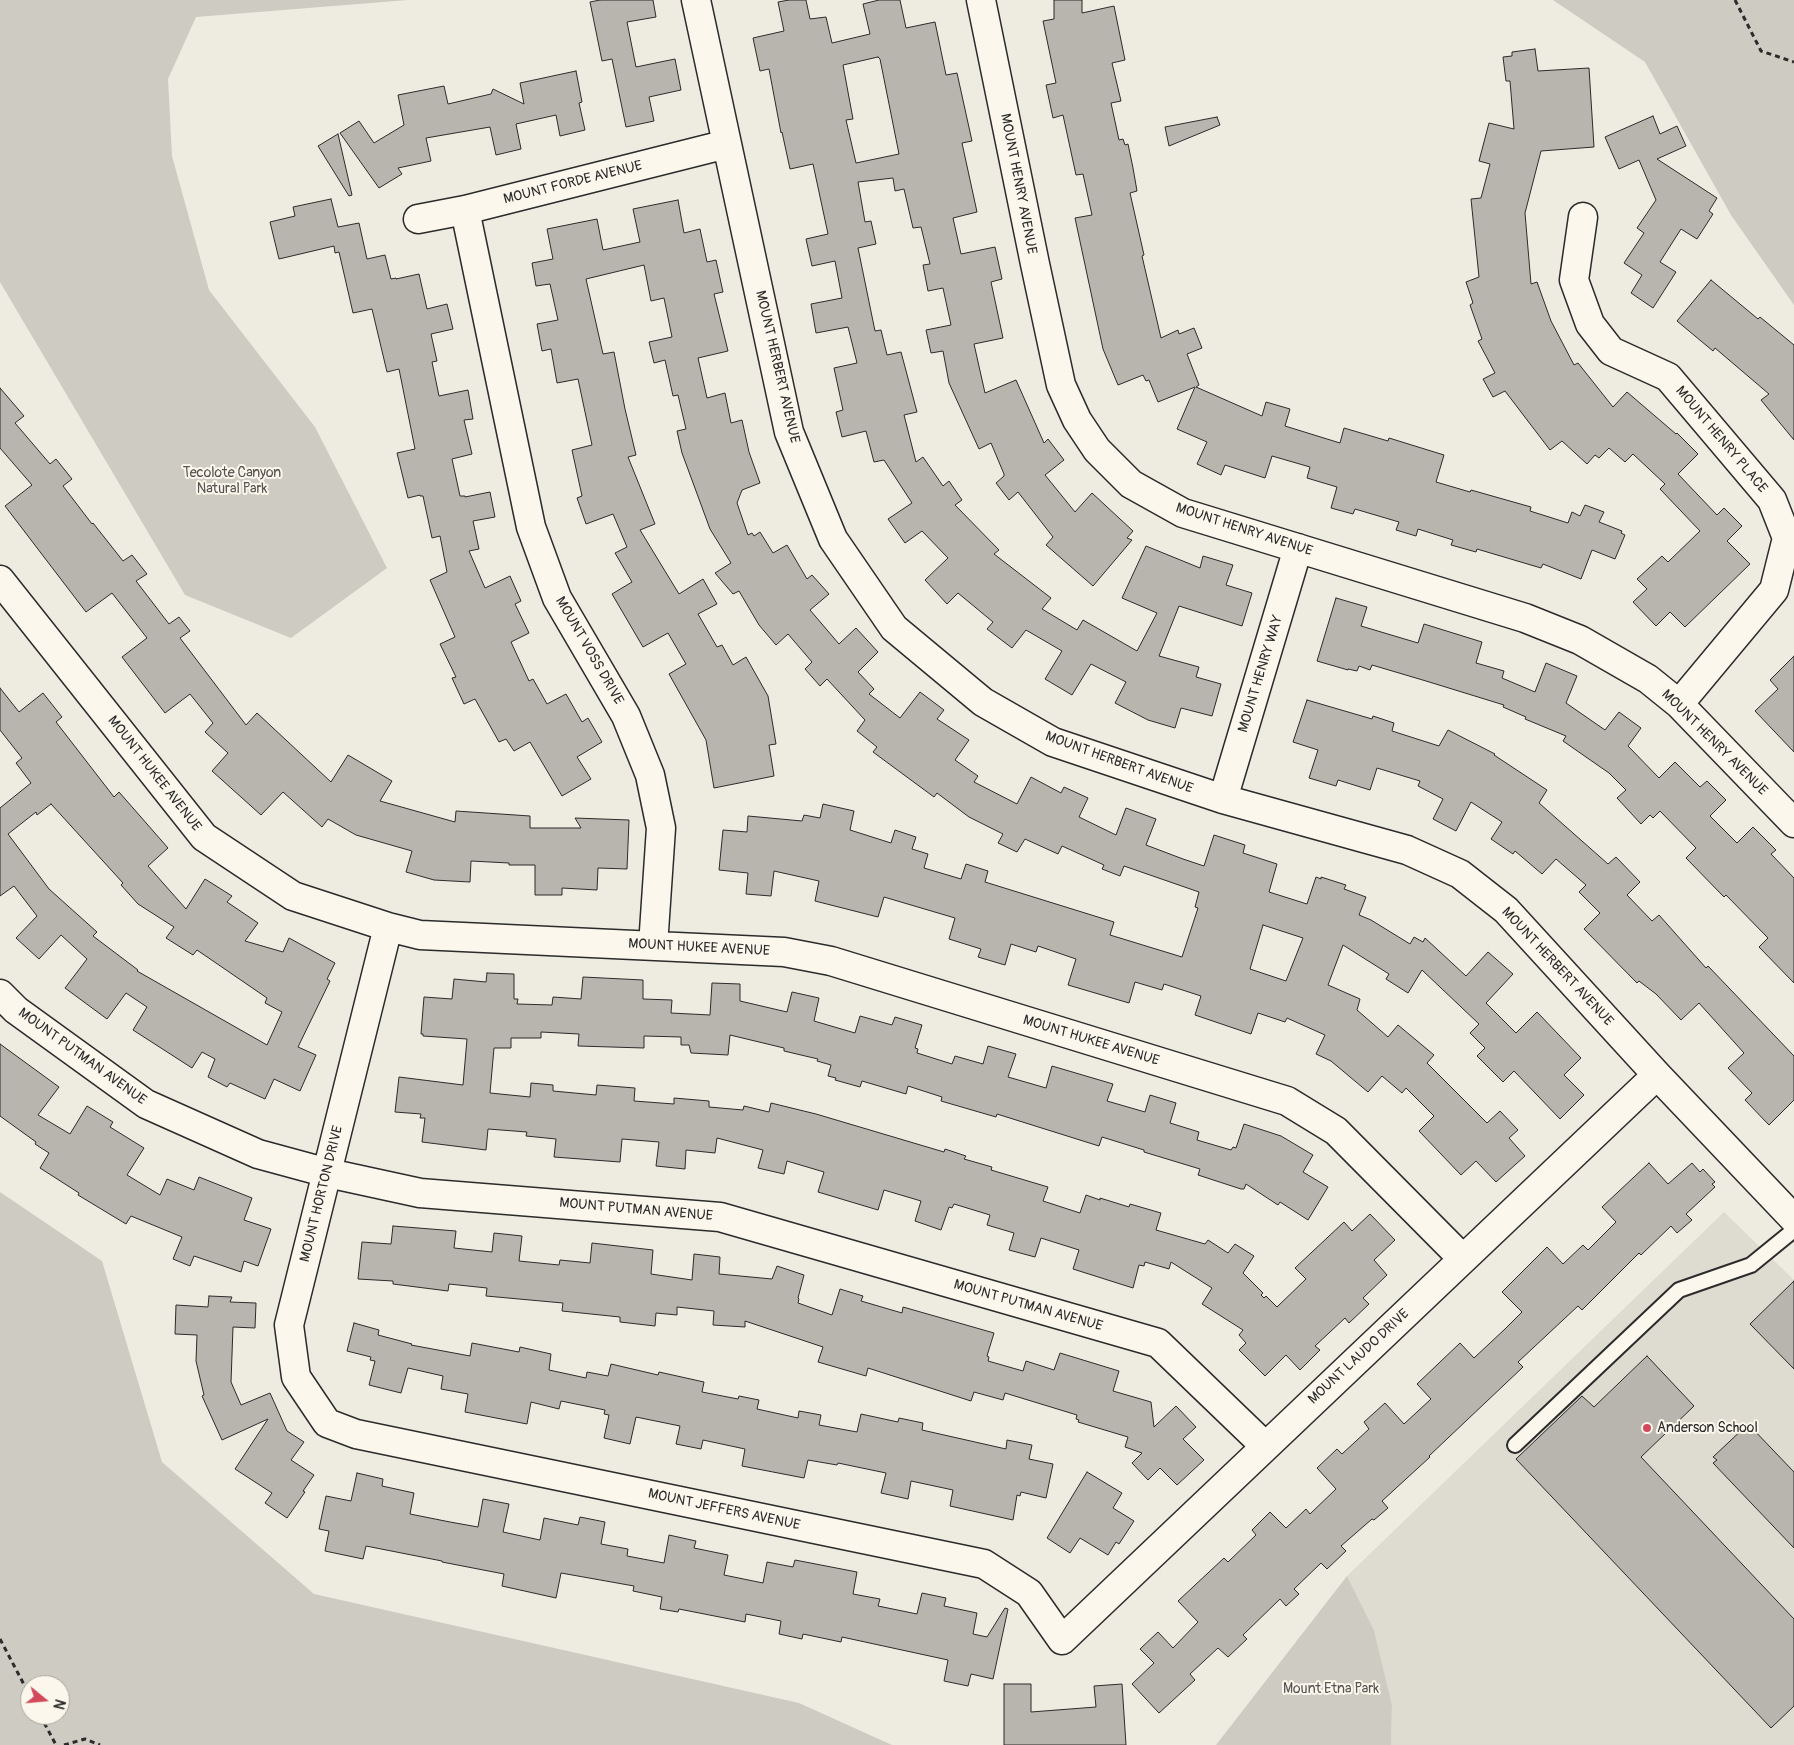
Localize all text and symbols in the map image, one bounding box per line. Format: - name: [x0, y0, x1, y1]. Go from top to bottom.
- street label: MOUNT HENRY AVENUE: [996, 112, 1040, 256]
- street label: MOUNT FORDE AVENUE: [502, 158, 644, 208]
- street label: MOUNT HERBERT AVENUE: [751, 289, 803, 445]
- street label: MOUNT HENRY PLACE: [1671, 383, 1771, 497]
- park label: Tecolote Canyon Natural Park: [183, 465, 281, 498]
- street label: MOUNT HENRY AVENUE: [1173, 500, 1315, 560]
- street label: MOUNT VOSS DRIVE: [551, 594, 627, 708]
- street label: MOUNT HENRY WAY: [1235, 613, 1287, 735]
- street label: MOUNT HENRY AVENUE: [1658, 687, 1770, 799]
- street label: MOUNT HUKEE AVENUE: [104, 713, 204, 835]
- street label: MOUNT HERBERT AVENUE: [1043, 728, 1195, 798]
- street label: MOUNT HERBERT AVENUE: [1498, 904, 1616, 1030]
- street label: MOUNT HUKEE AVENUE: [628, 936, 770, 960]
- street label: MOUNT PUTMAN AVENUE: [15, 1005, 149, 1109]
- street label: MOUNT HUKEE AVENUE: [1021, 1012, 1161, 1070]
- street label: MOUNT HORTON DRIVE: [297, 1124, 347, 1264]
- street label: MOUNT PUTMAN AVENUE: [558, 1195, 714, 1225]
- street label: MOUNT PUTMAN AVENUE: [952, 1277, 1104, 1335]
- street label: MOUNT LAUDO DRIVE: [1305, 1306, 1413, 1408]
- place label: Anderson School: [1657, 1420, 1758, 1436]
- marker: Anderson School: [1641, 1422, 1653, 1434]
- street label: MOUNT JEFFERS AVENUE: [646, 1486, 802, 1534]
- north arrow: [20, 1675, 70, 1725]
- park label: Mount Etna Park: [1283, 1681, 1379, 1697]
- text: N: [49, 1697, 68, 1711]

